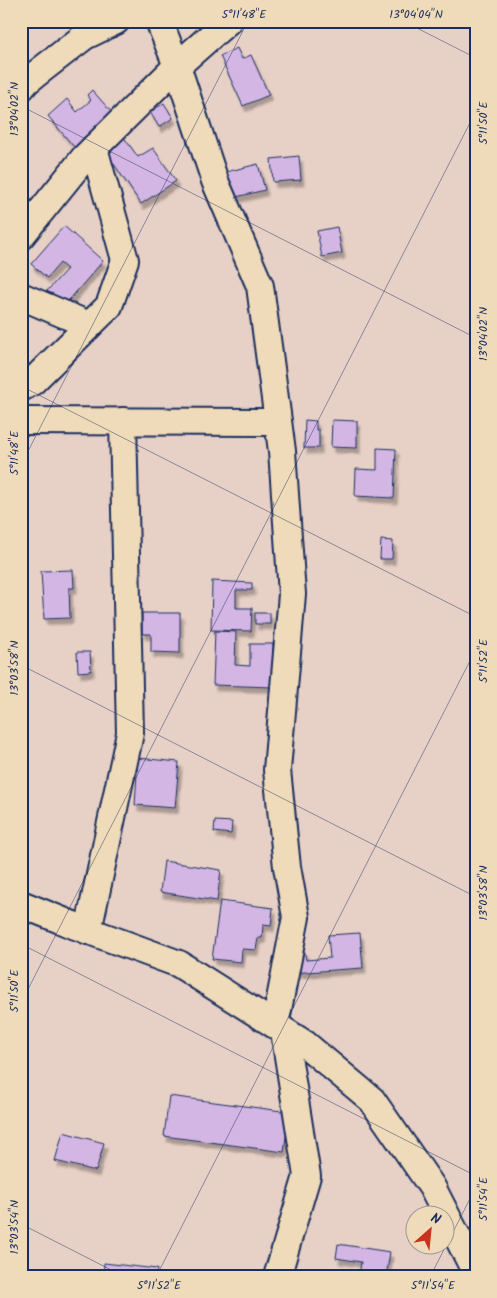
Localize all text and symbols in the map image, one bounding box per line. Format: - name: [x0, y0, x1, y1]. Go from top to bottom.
- text: 5°11'48"E: [222, 5, 267, 24]
- text: 13°04'04"N: [389, 5, 443, 24]
- text: 13°04'02"N: [5, 82, 24, 136]
- text: 5°11'50"E: [474, 100, 493, 145]
- text: 13°04'02"N: [474, 307, 493, 361]
- text: 5°11'48"E: [5, 430, 24, 475]
- text: 5°11'52"E: [474, 638, 493, 683]
- text: 13°03'58"N: [5, 640, 24, 696]
- text: 13°03'58"N: [474, 865, 493, 921]
- text: 5°11'50"E: [5, 968, 24, 1013]
- text: 5°11'54"E: [474, 1176, 493, 1221]
- text: 13°03'54"N: [5, 1200, 24, 1254]
- north arrow: [404, 1206, 454, 1256]
- text: N: [427, 1207, 445, 1231]
- text: 5°11'52"E: [137, 1276, 182, 1295]
- text: 5°11'54"E: [411, 1276, 456, 1295]

